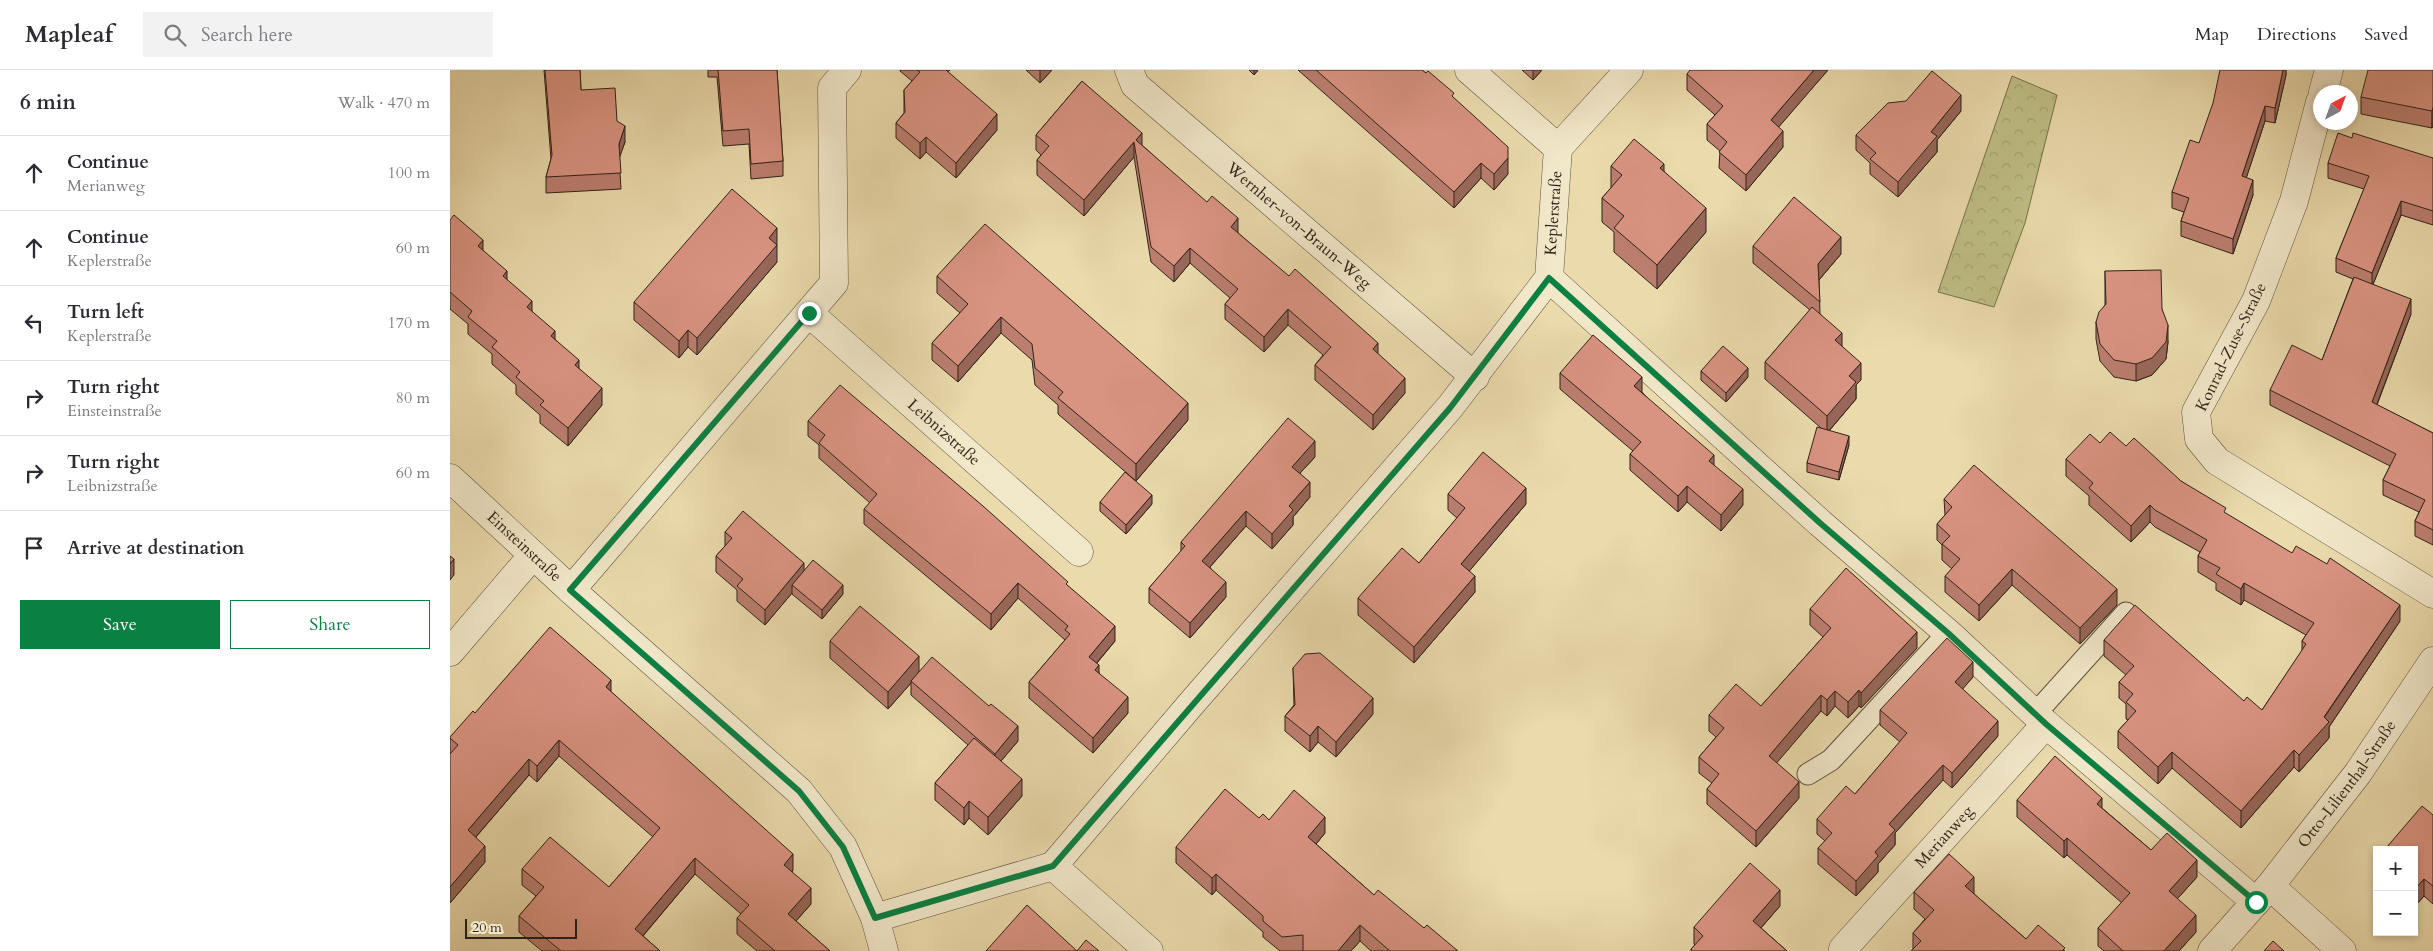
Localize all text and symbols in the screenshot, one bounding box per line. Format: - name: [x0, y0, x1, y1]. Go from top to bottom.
- search box: [143, 12, 493, 57]
- text: Mapleaf: [25, 18, 113, 51]
- icon: search: [161, 21, 189, 49]
- text: Search here: [201, 22, 293, 48]
- text: Map: [2195, 22, 2229, 47]
- text: Directions: [2257, 22, 2336, 47]
- text: Saved: [2364, 22, 2408, 47]
- north arrow: [2313, 85, 2358, 130]
- text: 6 min: [20, 88, 76, 117]
- text: Walk · 470 m: [338, 92, 430, 114]
- text: Continue: [67, 149, 149, 175]
- street label: Wernher-von-Braun-Weg: [1221, 157, 1376, 294]
- icon: ahead: [20, 159, 48, 187]
- text: 100 m: [388, 162, 430, 184]
- street label: Keplerstraße: [1540, 170, 1567, 256]
- text: Merianweg: [67, 175, 145, 197]
- text: Continue: [67, 224, 149, 250]
- icon: ahead: [20, 234, 48, 262]
- text: 60 m: [396, 237, 430, 259]
- text: Keplerstraße: [67, 250, 152, 272]
- street label: Konrad-Zuse-Straße: [2190, 279, 2272, 415]
- text: Turn left: [67, 299, 144, 325]
- route end: [798, 302, 821, 325]
- icon: left: [20, 309, 48, 337]
- text: 170 m: [388, 312, 430, 334]
- text: Keplerstraße: [67, 325, 152, 347]
- text: Turn right: [67, 374, 159, 400]
- icon: right: [20, 384, 48, 412]
- text: 80 m: [396, 387, 430, 409]
- street label: Leibnizstraße: [903, 394, 985, 471]
- text: Einsteinstraße: [67, 400, 162, 422]
- text: Turn right: [67, 449, 159, 475]
- icon: right: [20, 459, 48, 487]
- text: 60 m: [396, 462, 430, 484]
- text: Leibnizstraße: [67, 475, 158, 497]
- street label: Einsteinstraße: [482, 506, 566, 587]
- icon: arrive: [20, 534, 48, 562]
- text: Arrive at destination: [67, 535, 244, 561]
- button: Save: [20, 600, 220, 649]
- button: Share: [230, 600, 430, 649]
- street label: Otto-Lilienthal-Straße: [2293, 716, 2401, 852]
- street label: Merianweg: [1910, 801, 1978, 873]
- map controls: [2373, 846, 2418, 936]
- button: +: [2373, 846, 2418, 891]
- route start: [2245, 891, 2268, 914]
- button: −: [2373, 891, 2418, 936]
- scale bar: [465, 916, 578, 939]
- text: 20 m: [472, 918, 502, 937]

